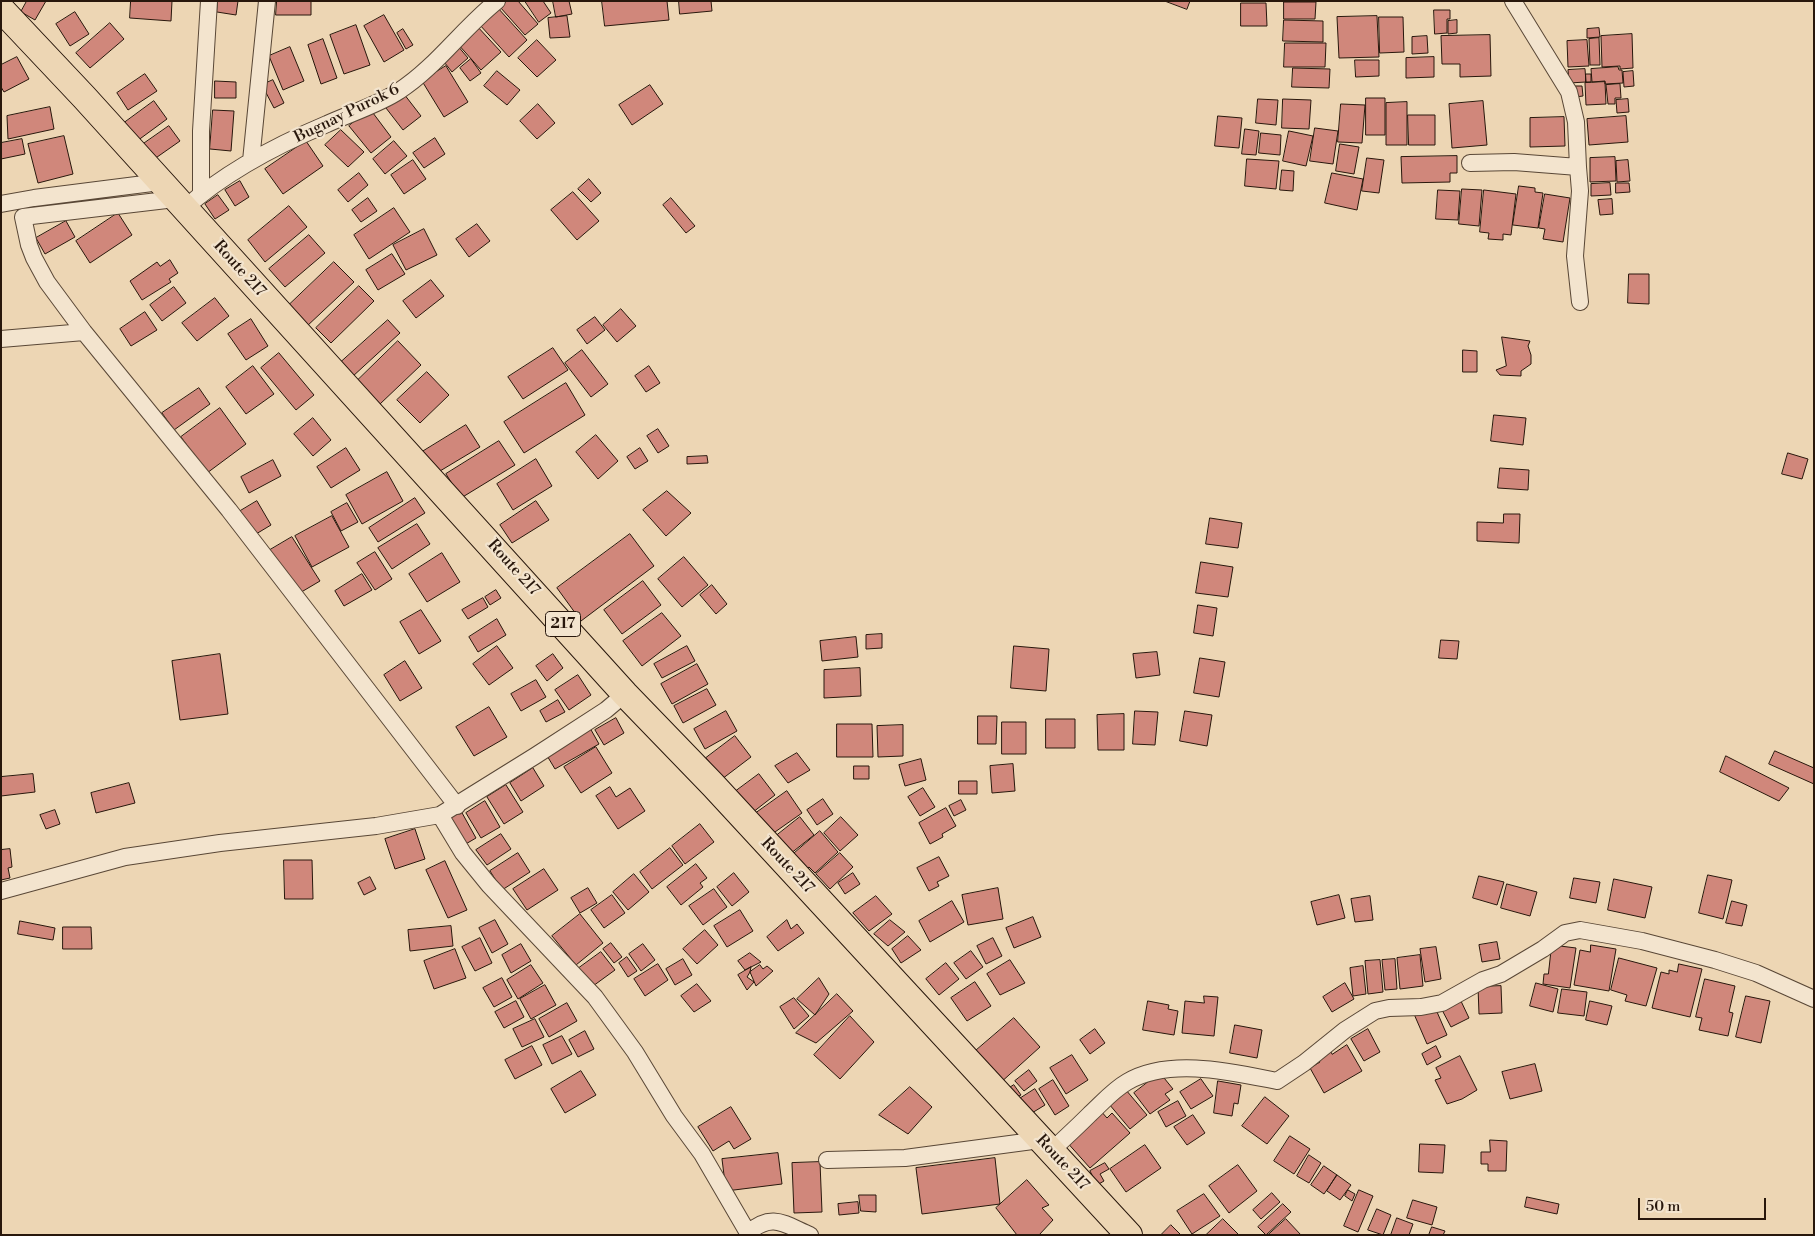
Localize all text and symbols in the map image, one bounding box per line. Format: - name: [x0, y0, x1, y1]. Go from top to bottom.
- street label: Bugnay Purok 6: [291, 80, 403, 148]
- street label: Route 217: [209, 237, 269, 301]
- street label: Route 217: [483, 536, 543, 600]
- road number: 217: [546, 612, 580, 636]
- street label: Route 217: [756, 834, 818, 898]
- street label: Route 217: [1031, 1131, 1093, 1195]
- scale bar: [1640, 1188, 1768, 1220]
- text: 50 m: [1646, 1197, 1680, 1216]

